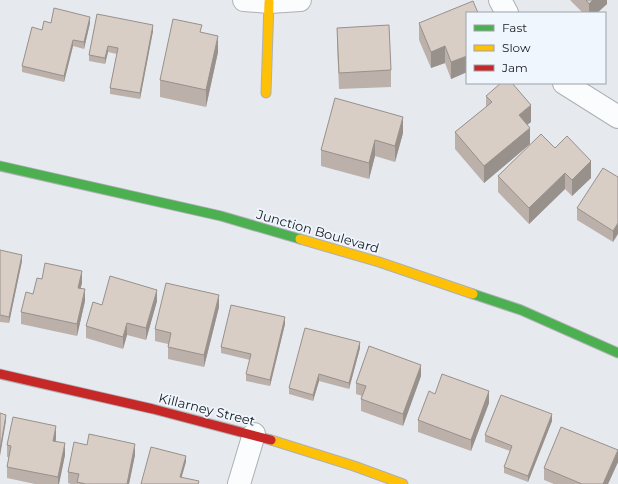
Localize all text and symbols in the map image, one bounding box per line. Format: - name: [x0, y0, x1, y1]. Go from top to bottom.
- legend: [466, 12, 606, 84]
- text: Fast: [502, 20, 527, 35]
- text: Slow: [502, 40, 531, 55]
- text: Jam: [501, 60, 528, 75]
- street label: Junction Boulevard: [254, 206, 381, 256]
- street label: Killarney Street: [157, 389, 257, 429]

